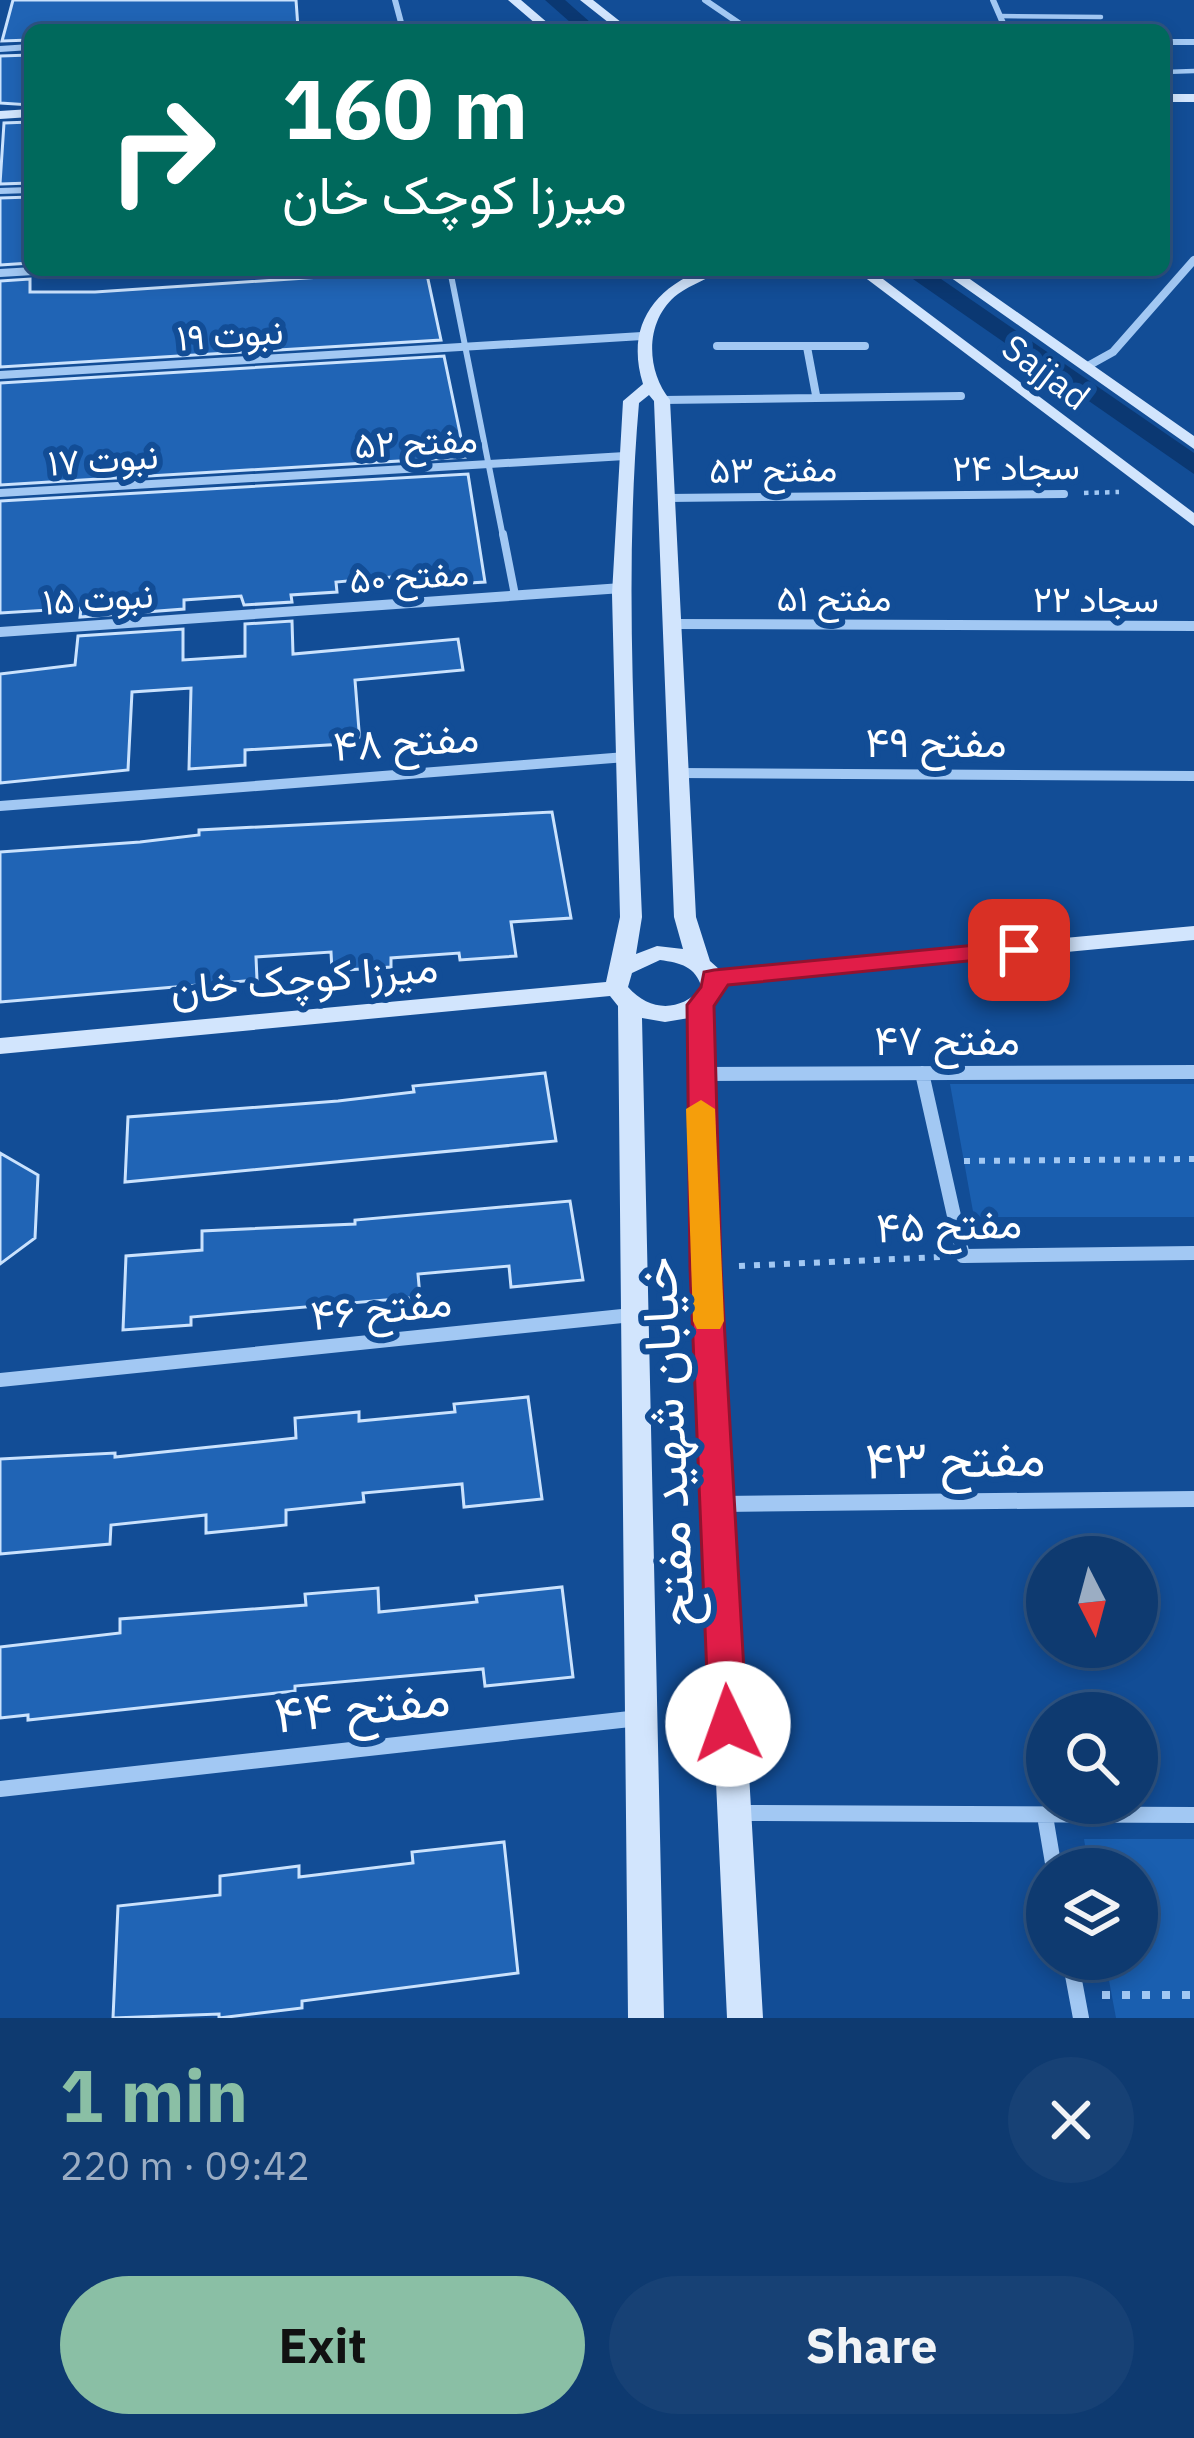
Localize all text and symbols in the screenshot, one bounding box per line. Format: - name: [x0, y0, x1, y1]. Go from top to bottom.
- text: 160 m: [282, 53, 528, 162]
- icon: right: [84, 72, 240, 228]
- text: میرزا کوچک خان: [282, 159, 627, 229]
- street label: نبوت ۱۹: [175, 306, 285, 361]
- street label: Sajjad: [993, 323, 1100, 420]
- street label: مفتح ۵۲: [353, 415, 479, 471]
- street label: نبوت ۱۷: [46, 431, 160, 486]
- street label: سجاد ۲۴: [952, 442, 1080, 491]
- street label: مفتح ۵۳: [708, 444, 838, 496]
- street label: مفتح ۵۰: [348, 548, 471, 606]
- street label: نبوت ۱۵: [41, 570, 155, 625]
- street label: مفتح ۵۱: [777, 574, 891, 624]
- street label: سجاد ۲۲: [1033, 575, 1159, 622]
- street label: مفتح ۴۸: [331, 708, 481, 775]
- street label: مفتح ۴۹: [865, 714, 1007, 771]
- pin: [968, 899, 1070, 1001]
- icon: arrive: [986, 917, 1052, 983]
- street label: میرزا کوچک خان: [168, 938, 440, 1019]
- street label: مفتح ۴۷: [874, 1012, 1020, 1069]
- street label: مفتح ۴۵: [875, 1194, 1023, 1257]
- street label: خیابان شهید مفتح: [623, 1255, 713, 1629]
- street label: مفتح ۴۶: [308, 1273, 454, 1344]
- street label: مفتح ۴۳: [864, 1423, 1046, 1497]
- north arrow: [1026, 1536, 1158, 1668]
- map controls: [1026, 1536, 1158, 1980]
- position arrow: [665, 1661, 791, 1787]
- street label: مفتح ۴۴: [271, 1663, 453, 1751]
- button: search: [1026, 1692, 1158, 1824]
- button: layers: [1026, 1848, 1158, 1980]
- text: 1 min: [60, 2048, 248, 2142]
- button: close: [1008, 2057, 1134, 2183]
- text: 220 m · 09:42: [60, 2140, 310, 2191]
- button: Exit: [60, 2276, 585, 2414]
- button: Share: [609, 2276, 1134, 2414]

